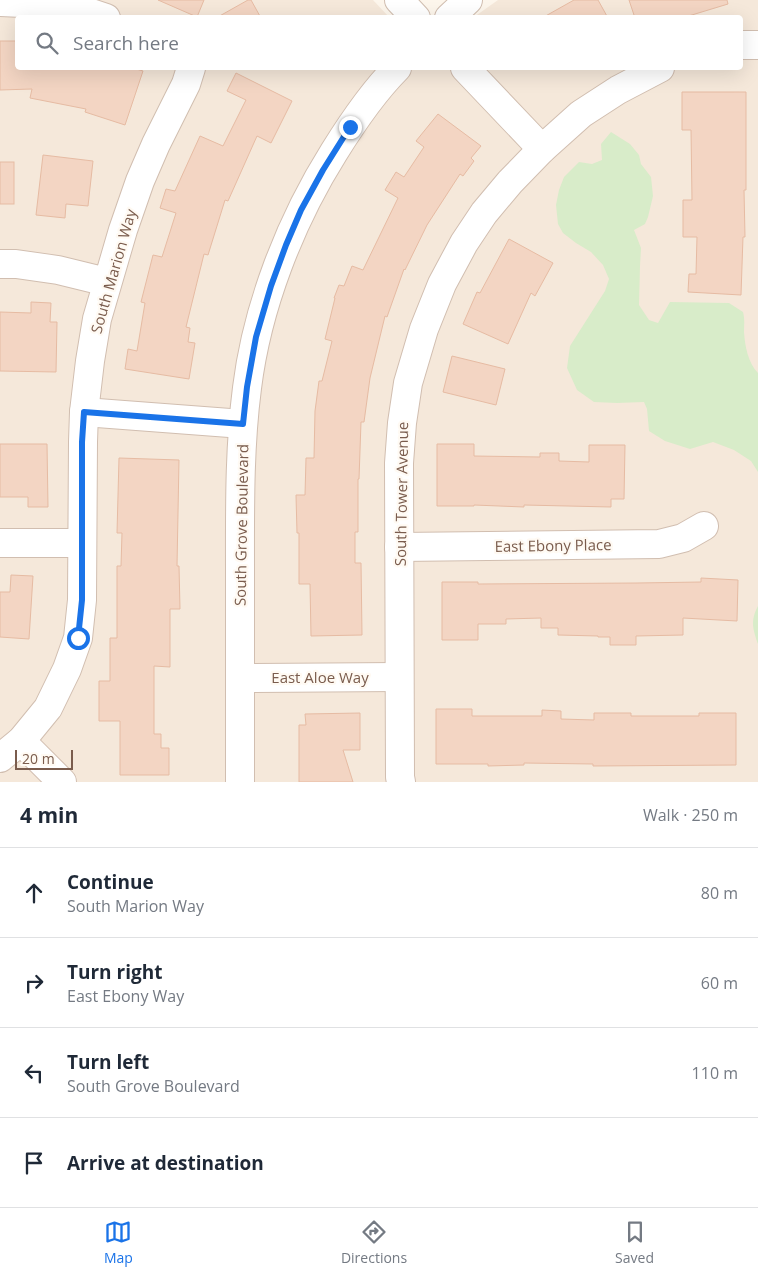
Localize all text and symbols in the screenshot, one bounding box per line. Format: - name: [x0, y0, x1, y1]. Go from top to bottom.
- search box: [15, 15, 743, 70]
- icon: search: [33, 29, 61, 57]
- text: Search here: [73, 30, 179, 56]
- route end: [339, 116, 362, 139]
- street label: South Marion Way: [86, 206, 140, 335]
- street label: South Tower Avenue: [390, 422, 412, 566]
- street label: South Grove Boulevard: [230, 444, 252, 606]
- street label: East Ebony Place: [494, 534, 612, 556]
- route start: [67, 627, 90, 650]
- street label: East Aloe Way: [271, 667, 369, 687]
- scale bar: [15, 747, 72, 770]
- text: 20 m: [22, 749, 55, 768]
- text: 4 min: [20, 801, 78, 829]
- text: Walk · 250 m: [643, 804, 738, 826]
- text: Continue: [67, 869, 154, 895]
- icon: ahead: [20, 879, 48, 907]
- text: 80 m: [701, 882, 738, 904]
- text: South Marion Way: [67, 895, 204, 917]
- text: Turn right: [67, 959, 162, 985]
- icon: right: [20, 969, 48, 997]
- text: 60 m: [701, 972, 738, 994]
- text: East Ebony Way: [67, 985, 184, 1007]
- text: Turn left: [67, 1049, 149, 1075]
- icon: left: [20, 1059, 48, 1087]
- text: 110 m: [692, 1062, 738, 1084]
- text: South Grove Boulevard: [67, 1075, 240, 1097]
- icon: arrive: [20, 1149, 48, 1177]
- text: Arrive at destination: [67, 1150, 264, 1176]
- tab: Map: [104, 1218, 133, 1267]
- tab: Directions: [341, 1218, 407, 1267]
- tab: Saved: [615, 1218, 654, 1267]

